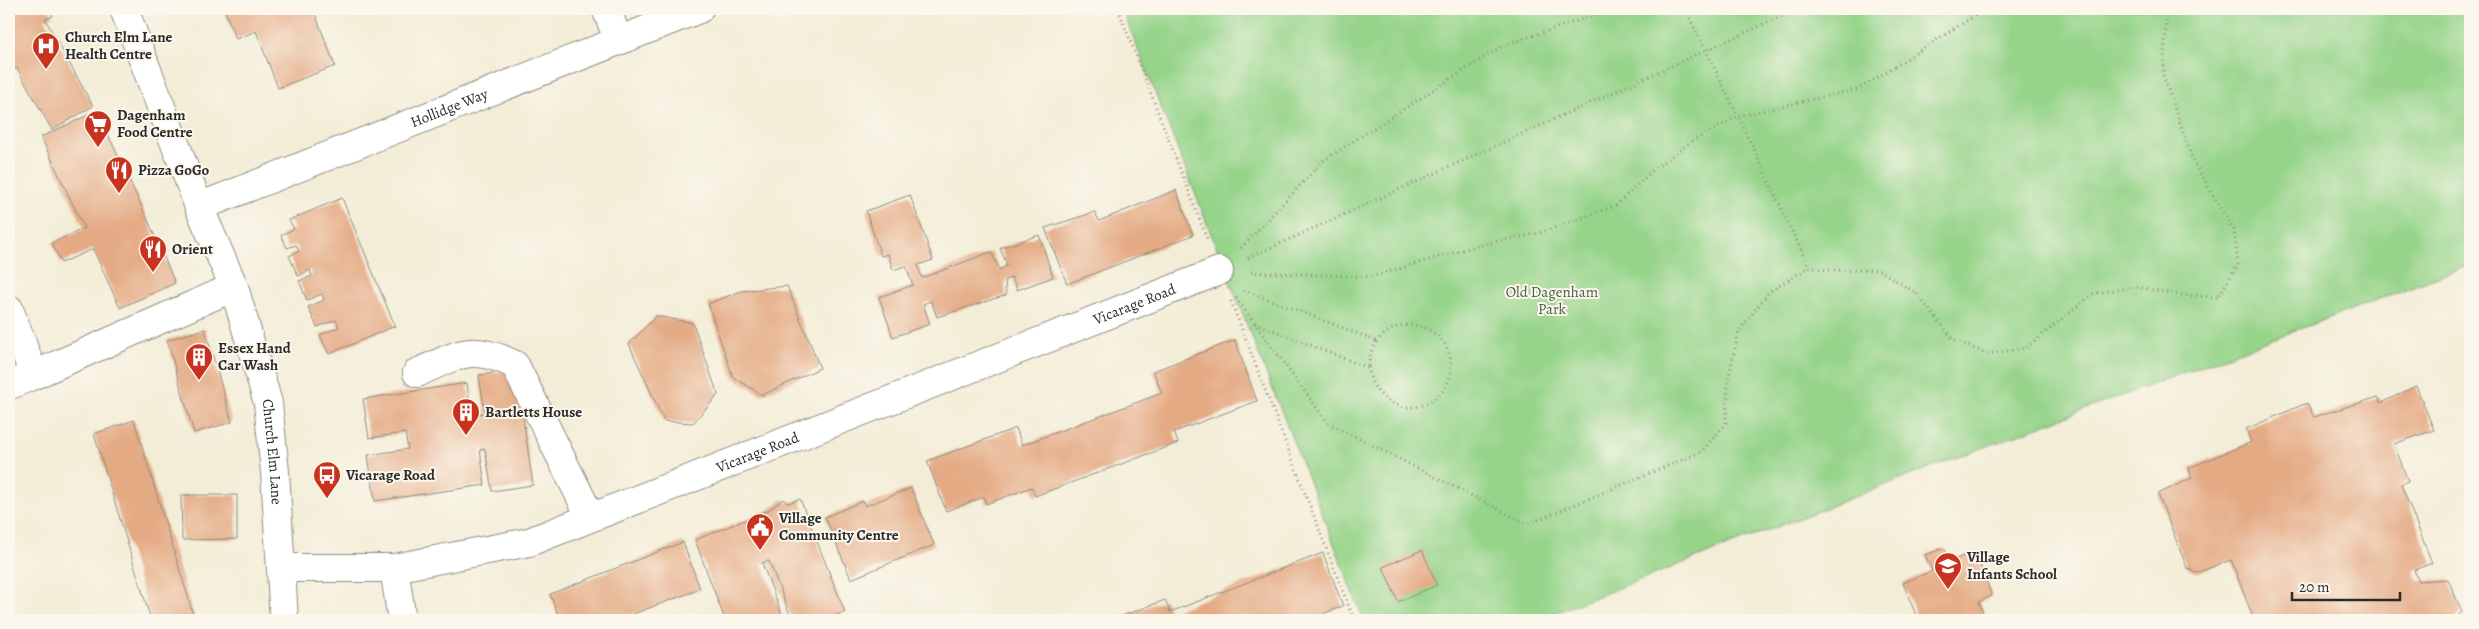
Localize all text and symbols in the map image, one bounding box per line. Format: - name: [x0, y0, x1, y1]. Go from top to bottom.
- place label: Church Elm Lane Health Centre: [65, 27, 173, 64]
- hospital icon: Church Elm Lane Health Centre: [31, 31, 61, 70]
- street label: Hollidge Way: [407, 84, 491, 132]
- place label: Dagenham Food Centre: [117, 105, 193, 142]
- supermarket icon: Dagenham Food Centre: [83, 109, 113, 148]
- restaurant icon: Pizza GoGo: [104, 155, 134, 194]
- place label: Pizza GoGo: [138, 160, 209, 180]
- restaurant icon: Orient: [138, 234, 168, 273]
- place label: Orient: [172, 239, 213, 259]
- street label: Vicarage Road: [1089, 279, 1180, 330]
- park label: Old Dagenham Park: [1506, 282, 1599, 319]
- place label: Essex Hand Car Wash: [218, 338, 292, 375]
- building icon: Essex Hand Car Wash: [184, 342, 214, 381]
- building icon: Bartletts House: [451, 397, 481, 436]
- street label: Church Elm Lane: [258, 398, 287, 506]
- place label: Bartletts House: [485, 402, 582, 422]
- street label: Vicarage Road: [712, 427, 803, 478]
- bus stop icon: Vicarage Road: [312, 460, 342, 499]
- place label: Vicarage Road: [345, 465, 436, 485]
- place label: Village Community Centre: [778, 508, 899, 545]
- public building icon: Village Community Centre: [745, 512, 775, 551]
- place label: Village Infants School: [1966, 547, 2057, 584]
- school or university icon: Village Infants School: [1933, 551, 1963, 590]
- scale bar: [2292, 569, 2399, 601]
- text: 20 m: [2299, 577, 2330, 597]

